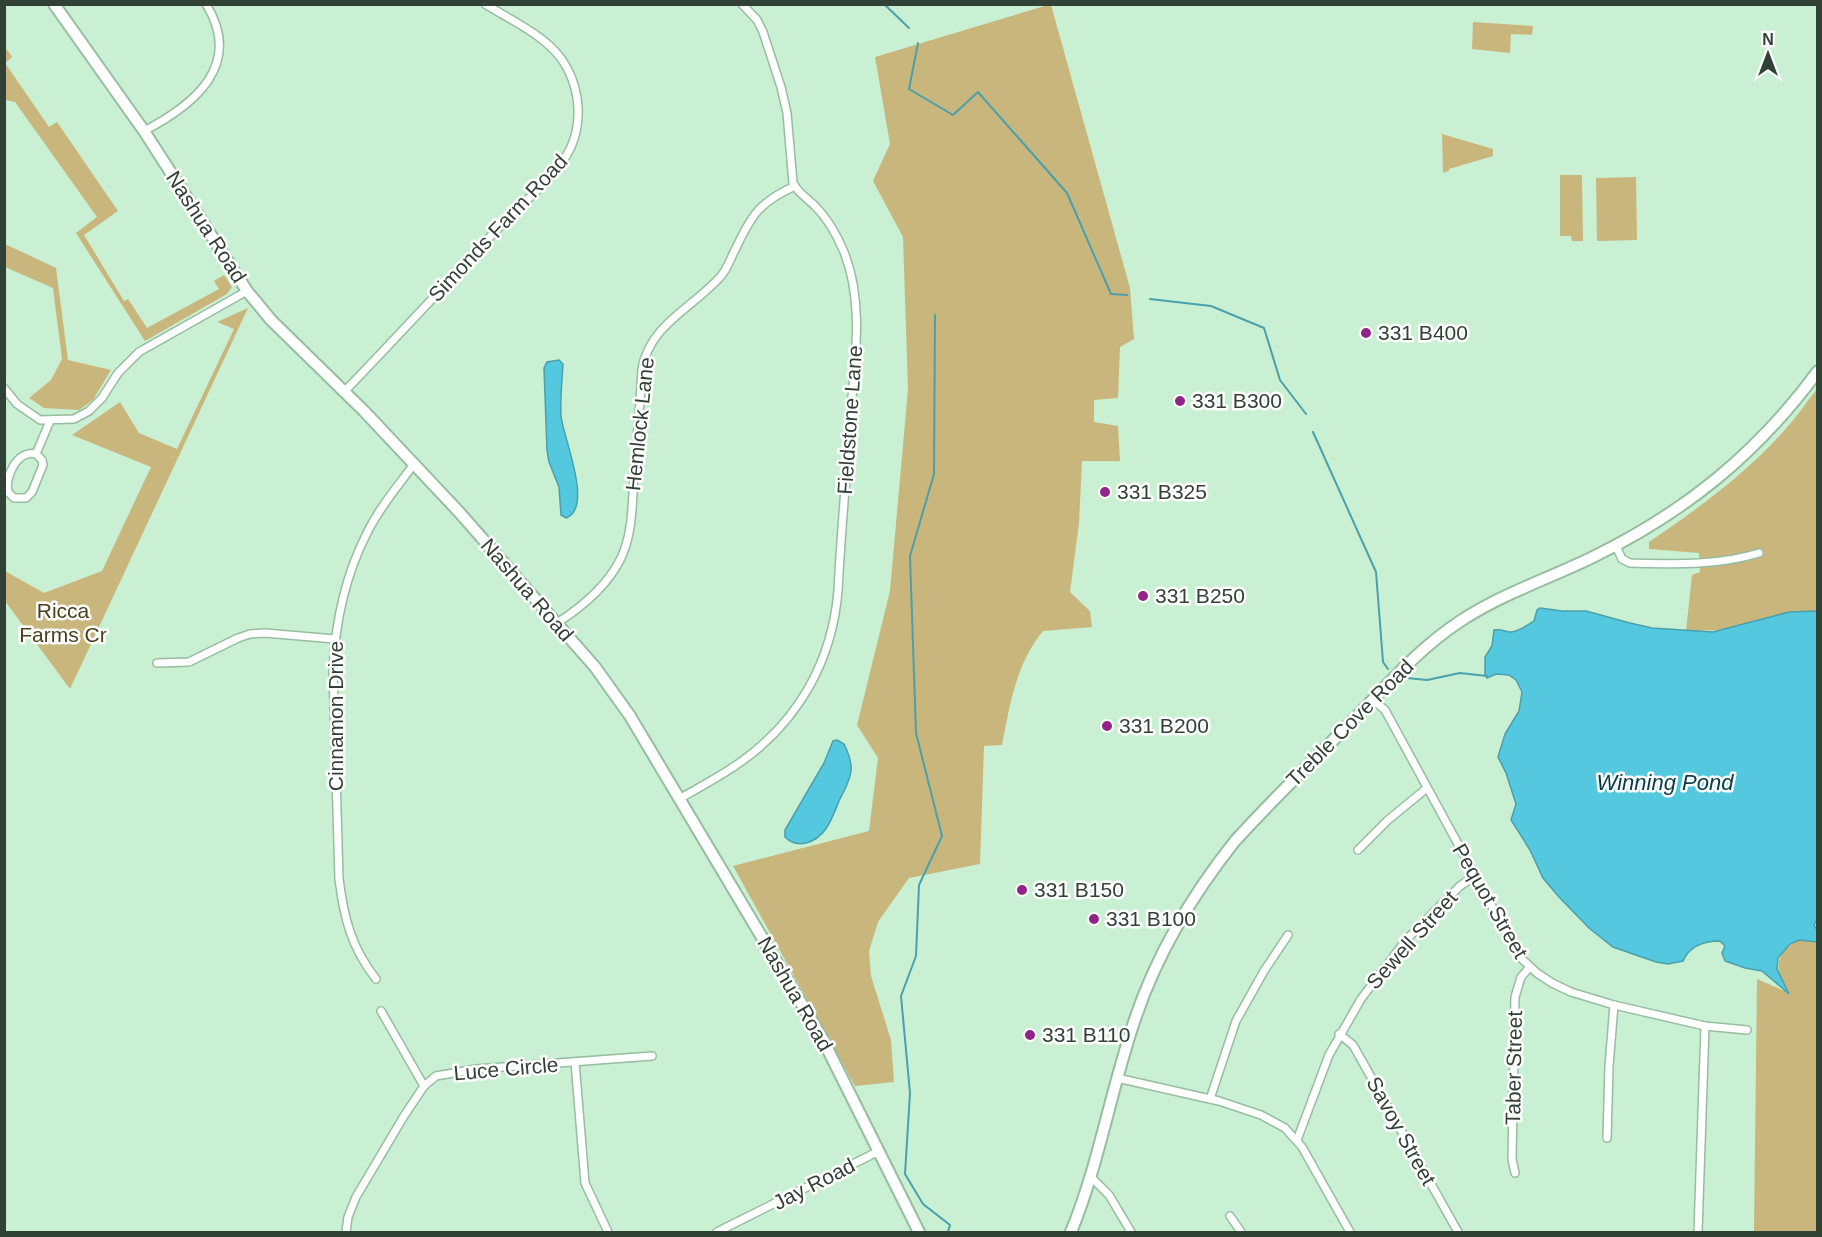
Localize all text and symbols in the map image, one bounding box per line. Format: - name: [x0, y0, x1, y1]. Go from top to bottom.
- north arrow: [1738, 24, 1798, 84]
- text: N: [1762, 31, 1774, 48]
- street label: Simonds Farm Road: [424, 149, 572, 306]
- street label: Nashua Road: [162, 167, 251, 287]
- place label: 331 B400: [1378, 321, 1468, 344]
- marker: 331 B400: [1359, 326, 1373, 340]
- street label: Fieldstone Lane: [833, 345, 866, 495]
- street label: Hemlock Lane: [621, 356, 658, 492]
- place label: 331 B300: [1192, 389, 1282, 412]
- marker: 331 B300: [1173, 394, 1187, 408]
- place label: 331 B325: [1117, 480, 1207, 503]
- marker: 331 B325: [1098, 485, 1112, 499]
- street label: Nashua Road: [477, 534, 578, 646]
- place label: 331 B250: [1155, 584, 1245, 607]
- marker: 331 B250: [1136, 589, 1150, 603]
- park label: Ricca Farms Cr: [19, 599, 107, 646]
- street label: Cinnamon Drive: [324, 641, 347, 791]
- street label: Treble Cove Road: [1282, 655, 1418, 791]
- place label: 331 B200: [1119, 714, 1209, 737]
- marker: 331 B200: [1100, 719, 1114, 733]
- water label: Winning Pond: [1597, 770, 1734, 795]
- street label: Pequot Street: [1448, 839, 1533, 962]
- place label: 331 B150: [1034, 878, 1124, 901]
- marker: 331 B150: [1015, 883, 1029, 897]
- street label: Sewell Street: [1362, 886, 1462, 993]
- place label: 331 B100: [1106, 907, 1196, 930]
- marker: 331 B100: [1087, 912, 1101, 926]
- street label: Nashua Road: [753, 932, 837, 1055]
- street label: Taber Street: [1501, 1010, 1526, 1125]
- place label: 331 B110: [1042, 1023, 1130, 1046]
- marker: 331 B110: [1023, 1028, 1037, 1042]
- street label: Luce Circle: [453, 1052, 559, 1085]
- street label: Savoy Street: [1362, 1073, 1441, 1189]
- street label: Jay Road: [769, 1153, 859, 1214]

